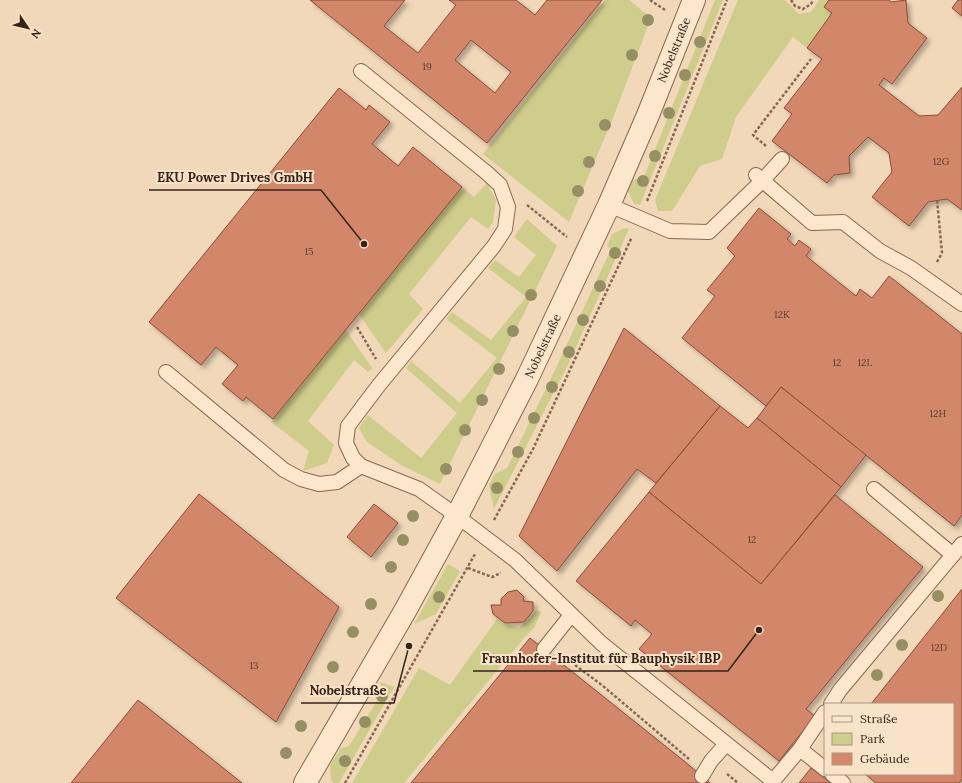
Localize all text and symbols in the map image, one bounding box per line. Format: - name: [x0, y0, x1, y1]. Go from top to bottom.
- north arrow: [8, 8, 48, 48]
- street label: Nobelstraße: [654, 15, 694, 85]
- text: N: [28, 26, 44, 42]
- house number: 19: [422, 60, 432, 73]
- house number: 12G: [933, 155, 950, 168]
- callout: EKU Power Drives GmbH: [149, 165, 321, 190]
- text: EKU Power Drives GmbH: [157, 169, 313, 186]
- house number: 15: [304, 245, 314, 258]
- house number: 12K: [774, 308, 790, 321]
- street label: Nobelstraße: [521, 311, 564, 380]
- house number: 12: [832, 356, 842, 369]
- house number: 12L: [858, 356, 873, 369]
- house number: 12H: [930, 407, 947, 420]
- house number: 12: [747, 533, 757, 546]
- house number: 12D: [931, 641, 947, 654]
- callout: Fraunhofer-Institut für Bauphysik IBP: [473, 646, 728, 671]
- text: Fraunhofer-Institut für Bauphysik IBP: [481, 650, 721, 667]
- house number: 13: [249, 659, 259, 672]
- callout: Nobelstraße: [301, 678, 394, 703]
- text: Nobelstraße: [309, 682, 387, 699]
- legend: [824, 703, 954, 775]
- text: Straße: [860, 711, 898, 726]
- text: Park: [860, 731, 886, 746]
- text: Gebäude: [860, 751, 910, 766]

